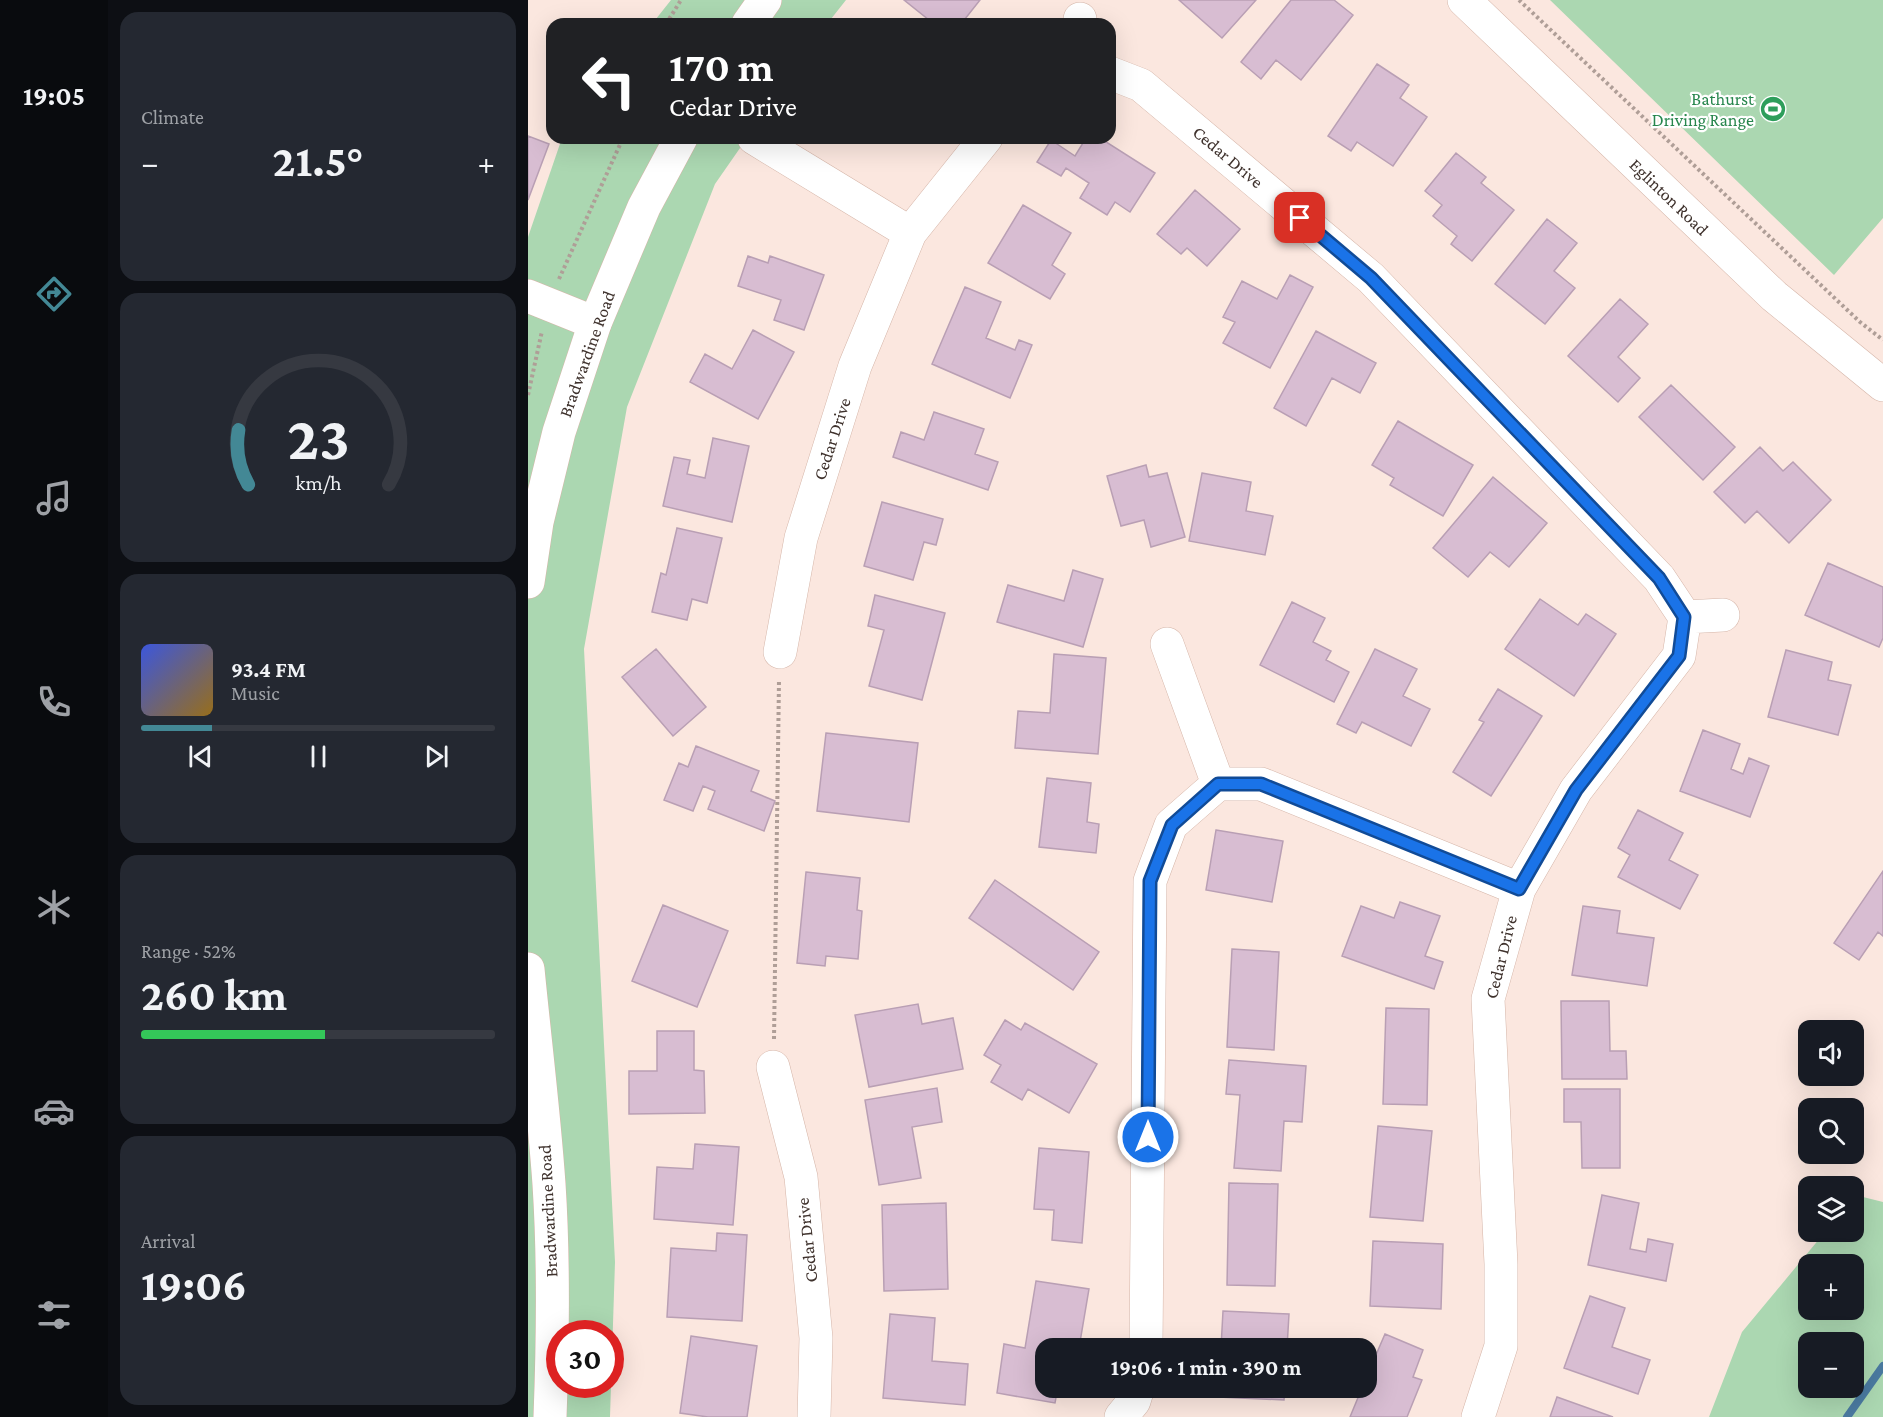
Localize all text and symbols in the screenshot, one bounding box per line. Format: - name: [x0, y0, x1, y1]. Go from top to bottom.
- icon: left: [570, 42, 648, 120]
- text: 170 m: [669, 43, 774, 90]
- text: 19:05: [23, 81, 85, 111]
- place label: Bathurst Driving Range: [1652, 89, 1755, 130]
- text: Cedar Drive: [669, 92, 797, 122]
- sports icon: Bathurst Driving Range: [1758, 94, 1788, 124]
- text: Climate: [141, 106, 204, 128]
- street label: Cedar Drive: [1189, 122, 1267, 192]
- text: 21.5°: [273, 136, 363, 186]
- text: −: [141, 144, 158, 181]
- text: +: [478, 144, 495, 181]
- street label: Eglinton Road: [1625, 154, 1713, 240]
- pin: [1274, 192, 1325, 243]
- icon: arrive: [1283, 201, 1316, 234]
- icon: directions: [33, 273, 75, 315]
- street label: Bradwardine Road: [555, 288, 619, 420]
- street label: Cedar Drive: [809, 395, 855, 483]
- text: 23: [287, 403, 349, 472]
- text: km/h: [295, 471, 342, 495]
- icon: music: [33, 477, 75, 519]
- text: 93.4 FM: [231, 657, 306, 682]
- icon: phone: [33, 681, 75, 723]
- text: Music: [231, 682, 280, 704]
- icon: previous: [184, 740, 217, 773]
- icon: pause: [302, 740, 335, 773]
- icon: next: [420, 740, 453, 773]
- icon: climate: [33, 886, 75, 928]
- street label: Cedar Drive: [1481, 913, 1521, 1001]
- text: Range · 52%: [141, 940, 236, 962]
- text: 260 km: [141, 970, 287, 1020]
- map controls: [1798, 1020, 1864, 1398]
- button: sound: [1798, 1020, 1864, 1086]
- icon: car: [33, 1090, 75, 1132]
- button: search: [1798, 1098, 1864, 1164]
- position arrow: [1116, 1105, 1180, 1169]
- street label: Bradwardine Road: [535, 1144, 561, 1278]
- button: layers: [1798, 1176, 1864, 1242]
- street label: Cedar Drive: [793, 1197, 821, 1283]
- text: Arrival: [141, 1230, 195, 1252]
- button: +: [1798, 1254, 1864, 1320]
- text: 19:06: [141, 1260, 247, 1310]
- icon: filters: [33, 1294, 75, 1336]
- speed limit sign: 30: [546, 1320, 624, 1398]
- button: −: [1798, 1332, 1864, 1398]
- text: 19:06 · 1 min · 390 m: [1111, 1355, 1301, 1380]

